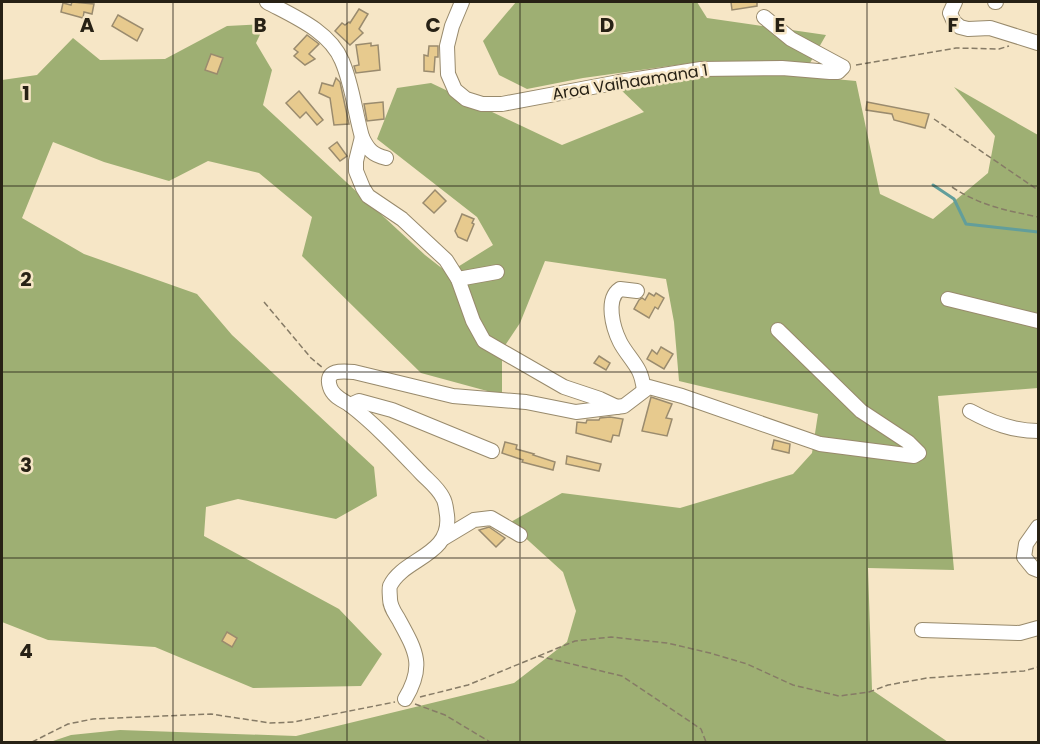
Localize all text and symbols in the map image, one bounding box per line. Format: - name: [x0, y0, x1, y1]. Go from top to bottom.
- text: A: [80, 11, 95, 39]
- text: B: [253, 11, 267, 39]
- text: C: [425, 11, 441, 39]
- text: D: [600, 11, 614, 39]
- text: E: [775, 11, 785, 39]
- text: F: [948, 11, 959, 39]
- street label: Aroa Vaihaamana 1: [551, 58, 709, 106]
- text: 1: [22, 79, 30, 107]
- text: 2: [20, 265, 32, 293]
- text: 3: [20, 451, 32, 479]
- text: 4: [19, 637, 33, 665]

